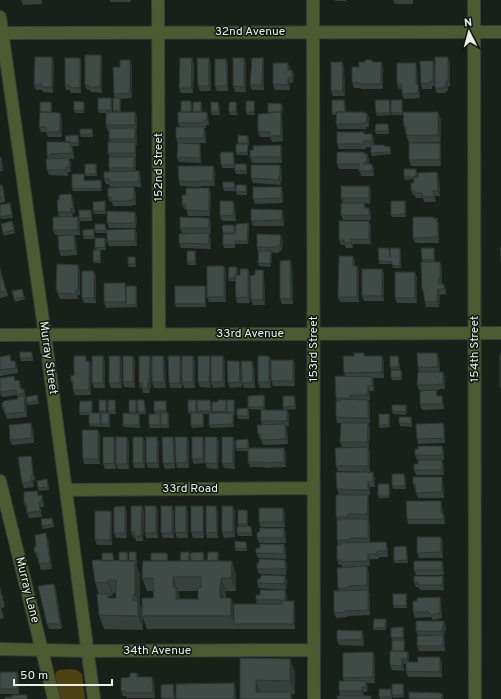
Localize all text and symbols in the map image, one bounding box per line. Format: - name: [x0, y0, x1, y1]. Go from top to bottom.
- north arrow: [449, 12, 489, 52]
- text: N: [463, 16, 473, 30]
- street label: 32nd Avenue: [215, 24, 285, 40]
- street label: 152nd Street: [151, 133, 167, 201]
- street label: 153rd Street: [306, 316, 322, 382]
- street label: 154th Street: [467, 316, 483, 382]
- street label: Murray Street: [35, 320, 61, 396]
- street label: 33rd Avenue: [216, 326, 284, 342]
- street label: 33rd Road: [162, 481, 218, 497]
- street label: Murray Lane: [11, 555, 43, 625]
- street label: 34th Avenue: [123, 643, 191, 659]
- scale bar: [14, 661, 112, 687]
- text: 50 m: [20, 668, 48, 684]

